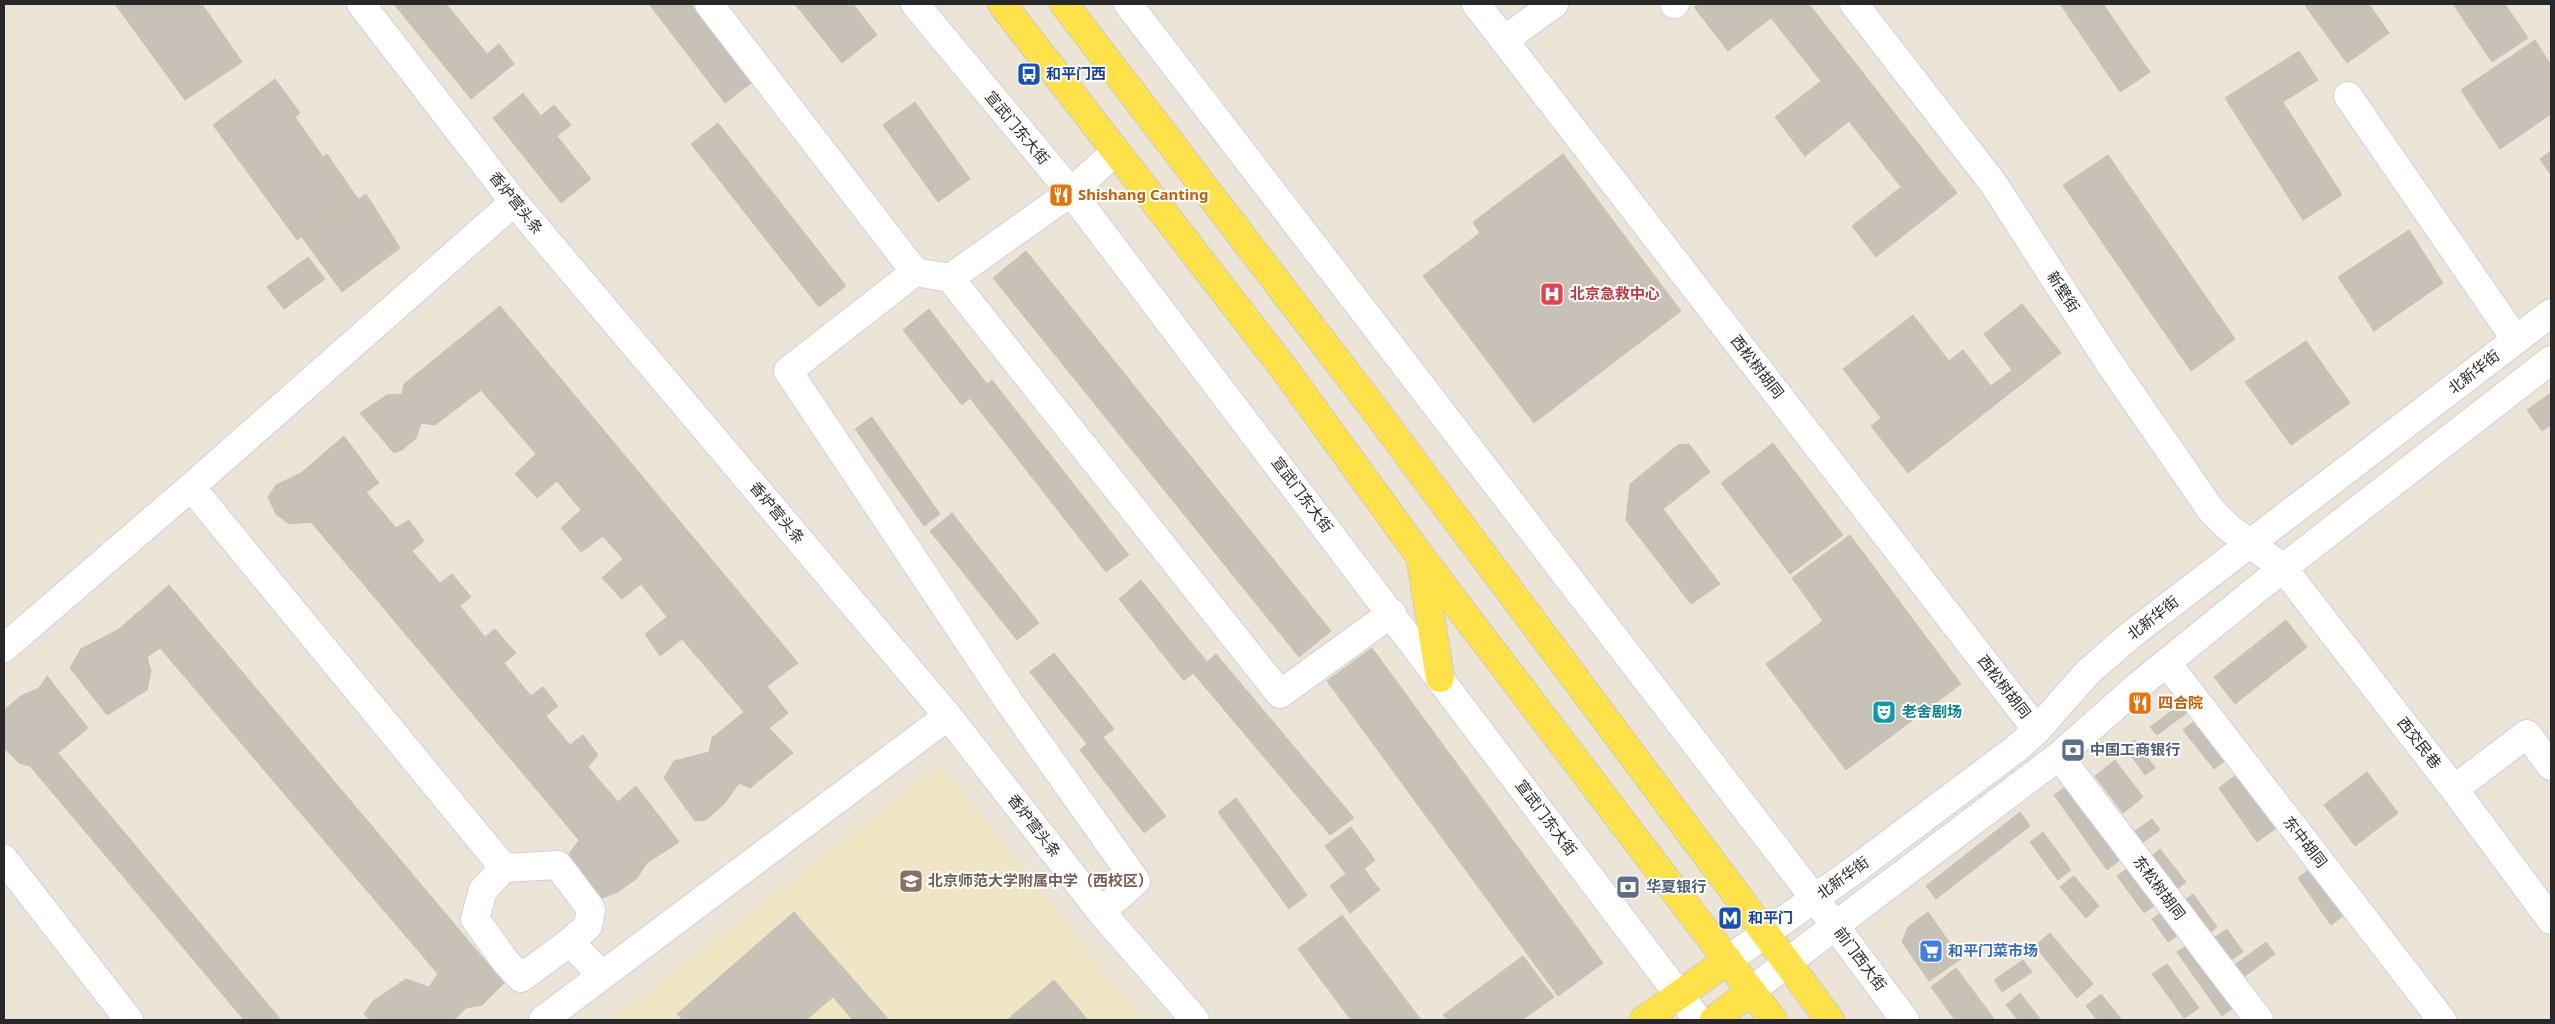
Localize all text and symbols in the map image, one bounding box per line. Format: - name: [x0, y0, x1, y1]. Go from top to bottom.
- bus stop icon: 和平门西: [1016, 61, 1042, 87]
- place label: 和平门西: [1046, 63, 1106, 83]
- street label: 宣武门东大街: [981, 86, 1054, 168]
- street label: 香炉营头条: [485, 167, 548, 238]
- restaurant icon: Shishang Canting: [1048, 182, 1074, 208]
- place label: Shishang Canting: [1078, 184, 1209, 204]
- street label: 新壁街: [2043, 267, 2084, 316]
- hospital icon: 北京急救中心: [1539, 281, 1565, 307]
- place label: 北京急救中心: [1570, 283, 1660, 303]
- street label: 西松树胡同: [1727, 331, 1789, 402]
- street label: 北新华街: [2444, 345, 2503, 398]
- street label: 宣武门东大街: [1268, 452, 1338, 536]
- street label: 香炉营头条: [746, 477, 810, 548]
- street label: 北新华街: [2123, 591, 2182, 644]
- street label: 西松树胡同: [1974, 651, 2036, 722]
- restaurant icon: 四合院: [2127, 690, 2153, 716]
- place label: 四合院: [2158, 692, 2203, 712]
- theatre icon: 老舍剧场: [1871, 699, 1897, 725]
- place label: 老舍剧场: [1902, 701, 1962, 721]
- street label: 西交民巷: [2393, 713, 2446, 772]
- bank icon: 中国工商银行: [2060, 737, 2086, 763]
- place label: 中国工商银行: [2090, 739, 2180, 759]
- street label: 宣武门东大街: [1512, 775, 1582, 859]
- street label: 香炉营头条: [1004, 790, 1066, 861]
- street label: 东中胡同: [2279, 812, 2332, 871]
- street label: 北新华街: [1812, 851, 1873, 903]
- street label: 东松树胡同: [2129, 851, 2190, 923]
- school or university icon: 北京师范大学附属中学（西校区）: [898, 868, 924, 894]
- place label: 北京师范大学附属中学（西校区）: [928, 870, 1153, 890]
- bank icon: 华夏银行: [1615, 874, 1641, 900]
- place label: 华夏银行: [1646, 876, 1706, 896]
- metro station icon: 和平门: [1717, 905, 1743, 931]
- place label: 和平门: [1748, 907, 1793, 927]
- street label: 前门西大街: [1830, 922, 1891, 994]
- supermarket icon: 和平门菜市场: [1918, 938, 1944, 964]
- place label: 和平门菜市场: [1948, 940, 2038, 960]

